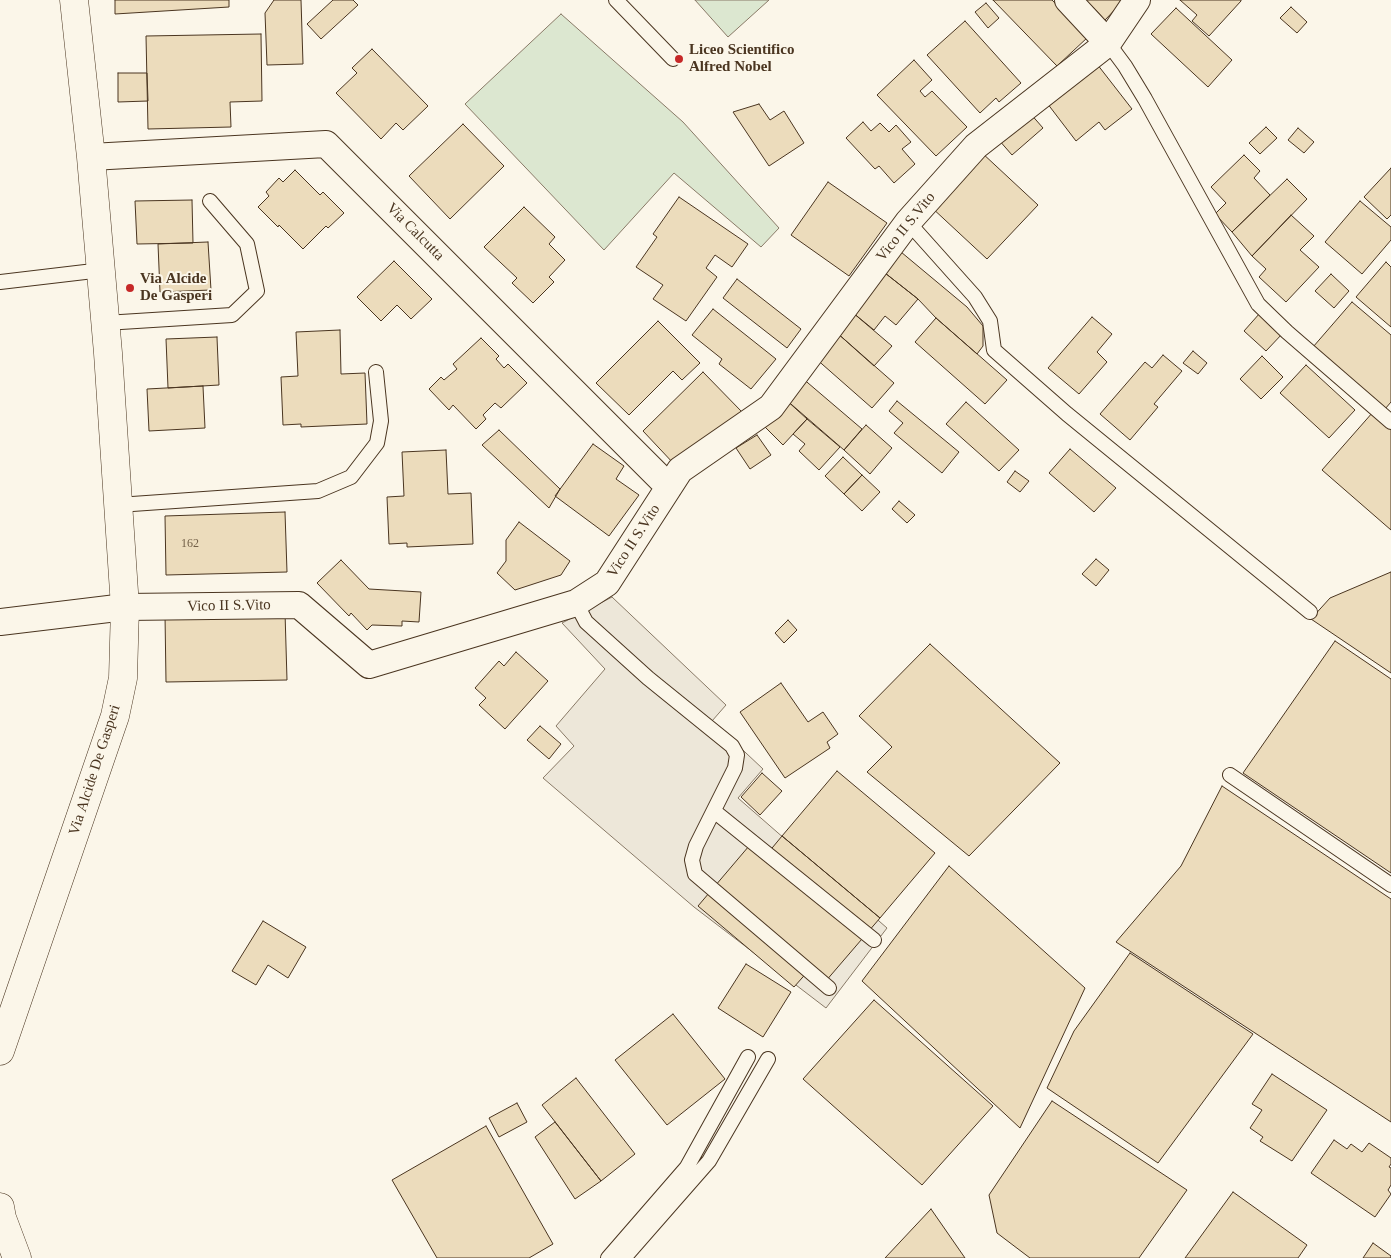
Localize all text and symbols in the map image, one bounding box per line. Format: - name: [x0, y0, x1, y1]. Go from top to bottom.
- place label: Liceo Scientifico Alfred Nobel: [689, 41, 794, 76]
- marker: Liceo Scientifico Alfred Nobel: [673, 53, 685, 65]
- street label: Vico II S.Vito: [873, 189, 939, 265]
- street label: Via Calcutta: [382, 199, 448, 265]
- place label: Via Alcide De Gasperi: [140, 270, 212, 305]
- marker: Via Alcide De Gasperi: [124, 282, 136, 294]
- street label: Vico II S.Vito: [604, 501, 664, 581]
- house number: 162: [181, 537, 199, 551]
- street label: Vico II S.Vito: [187, 596, 271, 616]
- street label: Via Alcide De Gasperi: [65, 702, 125, 838]

